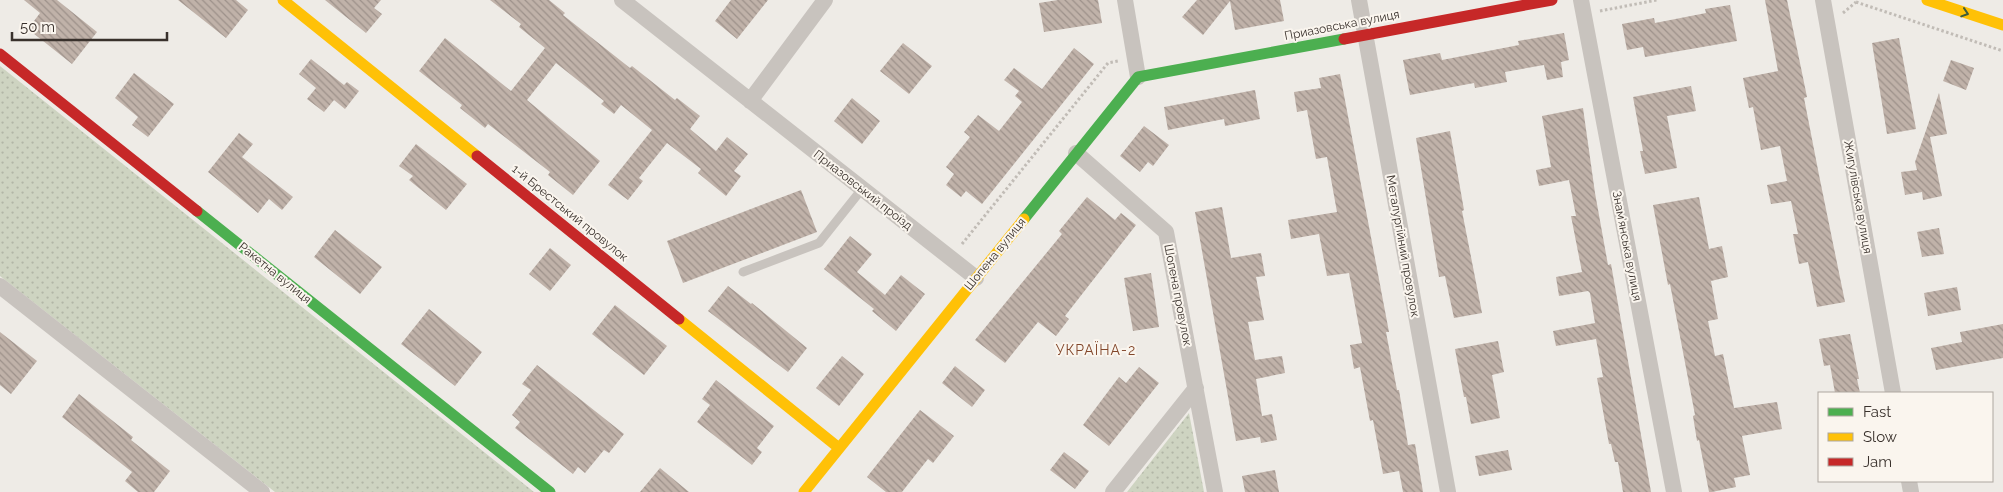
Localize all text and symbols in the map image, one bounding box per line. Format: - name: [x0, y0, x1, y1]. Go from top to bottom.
- street label: Приазовська вулиця: [1283, 7, 1401, 43]
- one-way arrow: [1960, 7, 1969, 17]
- scale bar: [12, 10, 168, 42]
- text: 50 m: [20, 18, 55, 36]
- street label: Жигулівська вулиця: [1841, 139, 1875, 255]
- street label: Приазовський проїзд: [811, 147, 915, 233]
- street label: 1-й Брестський провулок: [509, 162, 631, 264]
- street label: Металургійний провулок: [1384, 174, 1422, 318]
- street label: Знам’янська вулиця: [1609, 190, 1645, 302]
- street label: Шопена вулиця: [962, 215, 1028, 293]
- street label: Ракетна вулиця: [236, 239, 314, 307]
- street label: Шопена провулок: [1161, 243, 1195, 347]
- district label: УКРАЇНА-2: [1056, 340, 1136, 358]
- legend: [1818, 392, 1993, 482]
- text: Fast: [1863, 403, 1891, 421]
- text: Slow: [1863, 428, 1897, 446]
- text: Jam: [1863, 453, 1892, 471]

